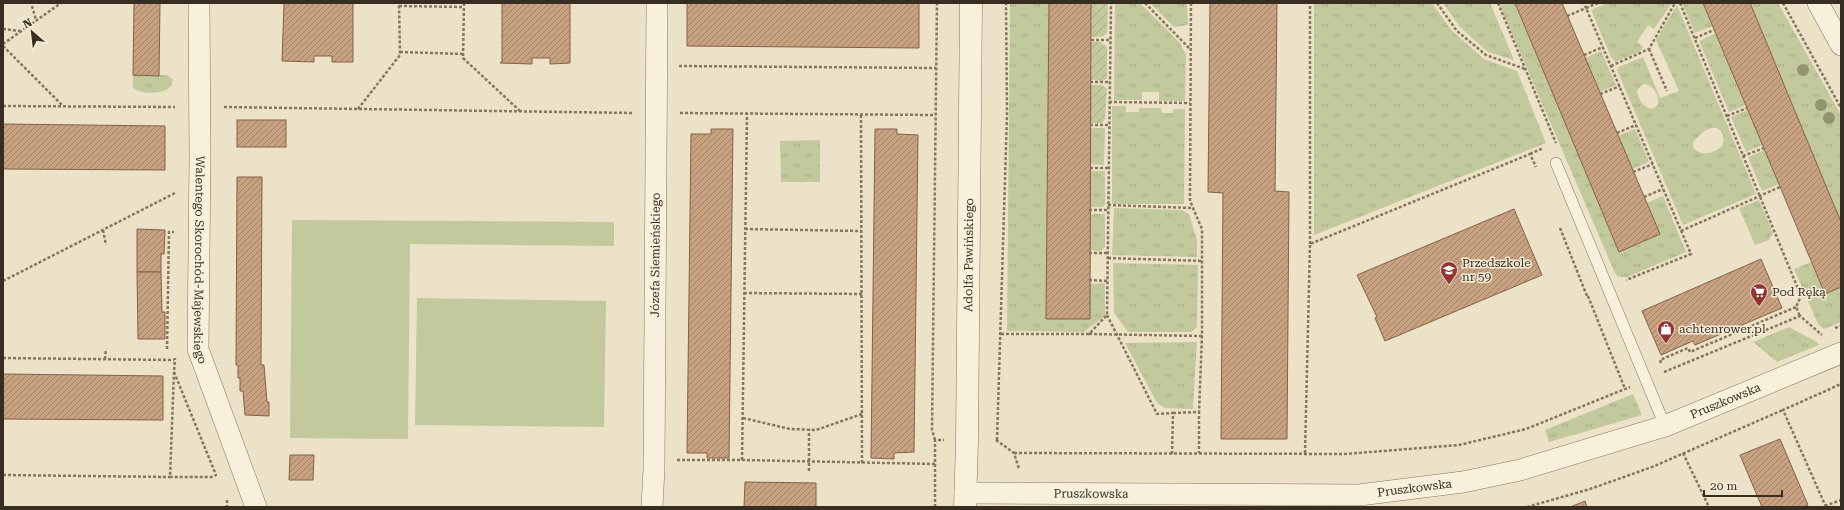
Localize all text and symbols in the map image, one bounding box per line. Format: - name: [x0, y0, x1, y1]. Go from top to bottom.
- north arrow: [12, 12, 52, 52]
- text: N: [21, 16, 35, 31]
- street label: Walentego Skorochód-Majewskiego: [191, 156, 210, 366]
- street label: Józefa Siemieńskiego: [648, 193, 663, 318]
- street label: Adolfa Pawińskiego: [961, 198, 976, 312]
- place label: Przedszkole nr 59: [1462, 256, 1531, 284]
- school or university icon: Przedszkole nr 59: [1439, 260, 1459, 285]
- supermarket icon: Pod Ręką: [1749, 282, 1769, 307]
- place label: Pod Ręką: [1772, 285, 1826, 299]
- shop icon: achtenrower.pl: [1656, 319, 1676, 344]
- place label: achtenrower.pl: [1679, 322, 1766, 336]
- street label: Pruszkowska: [1688, 380, 1763, 422]
- scale bar: [1704, 472, 1782, 498]
- street label: Pruszkowska: [1376, 476, 1453, 500]
- text: 20 m: [1710, 479, 1737, 493]
- street label: Pruszkowska: [1053, 486, 1129, 501]

